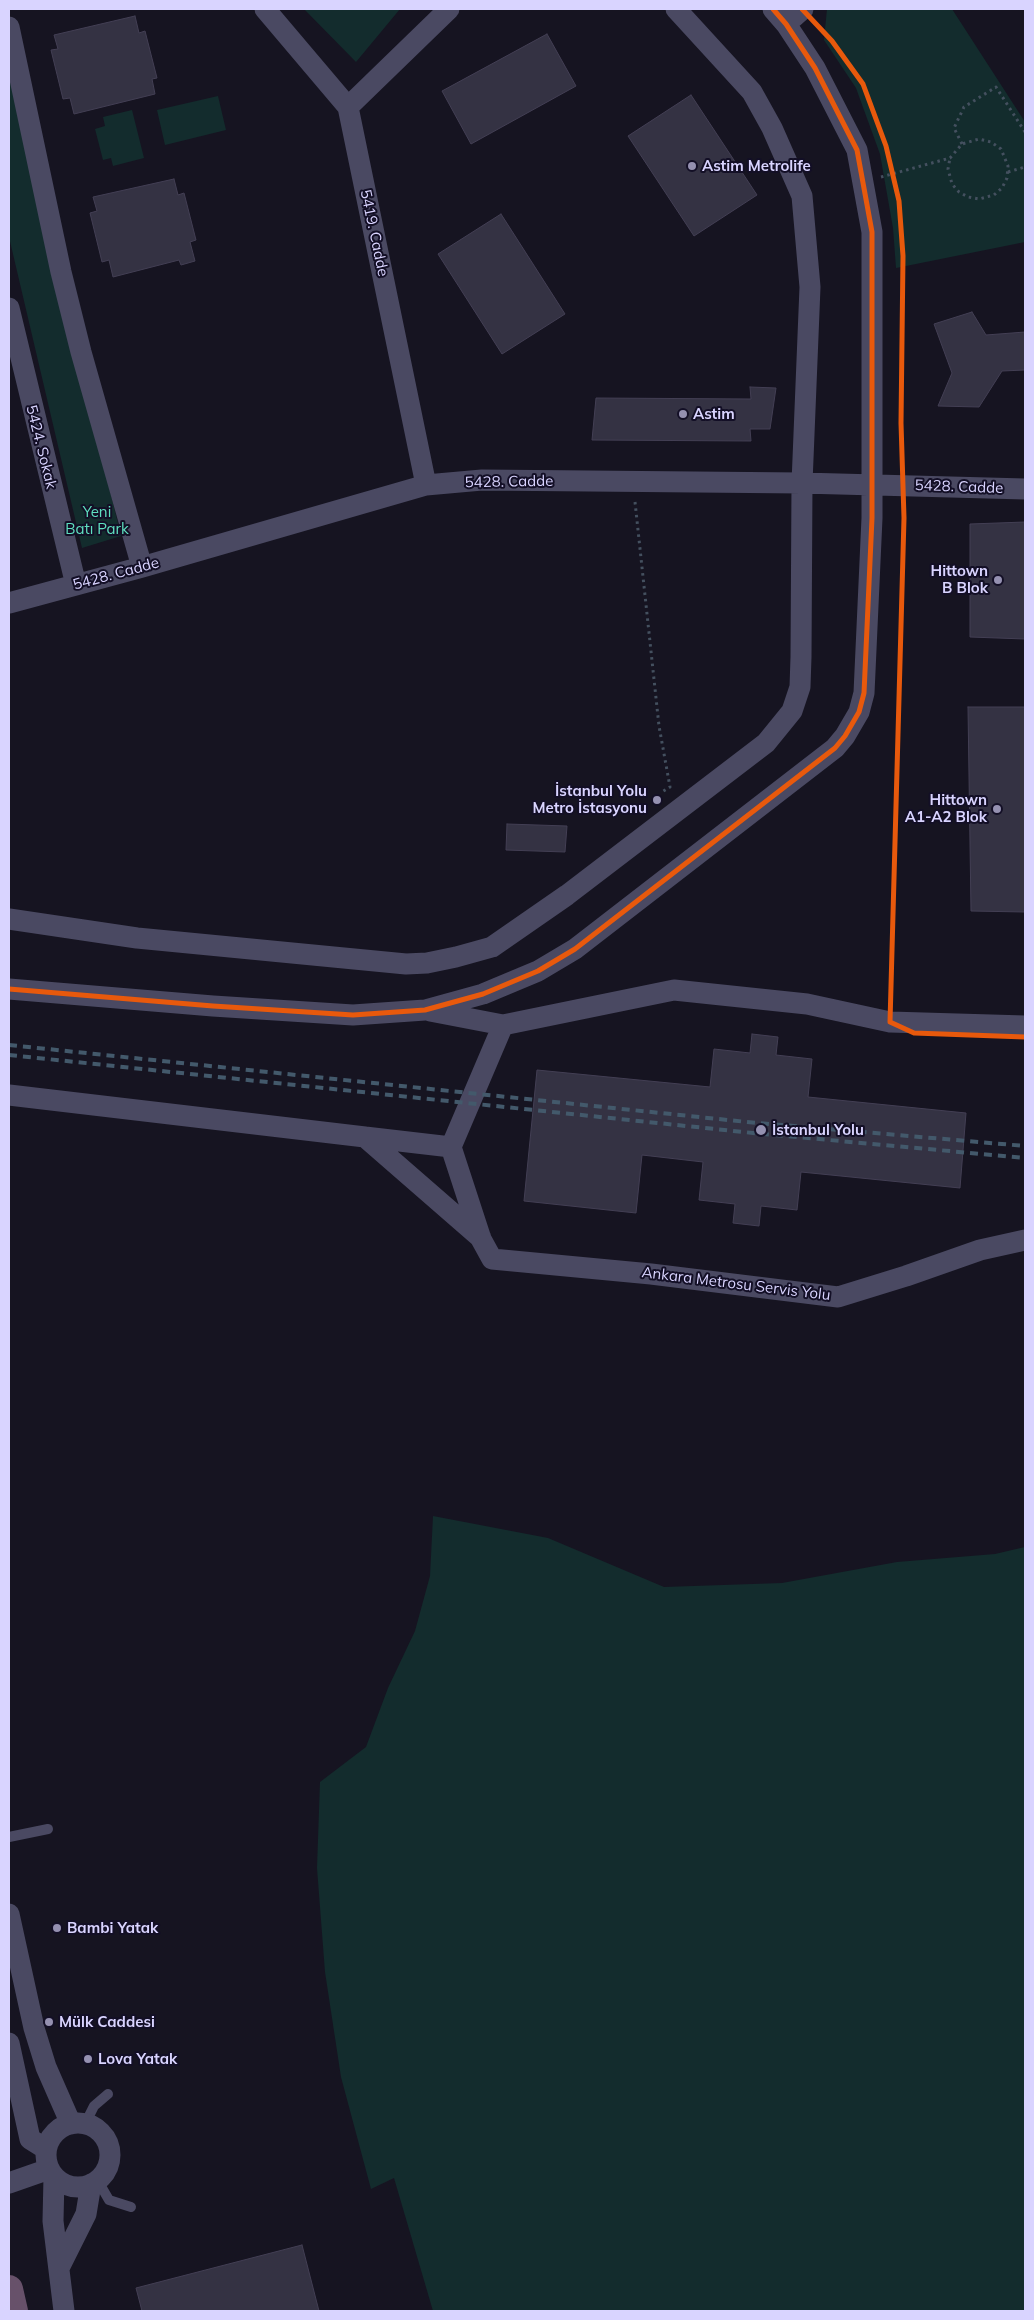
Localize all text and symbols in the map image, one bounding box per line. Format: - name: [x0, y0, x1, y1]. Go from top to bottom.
- place label: Astim Metrolife: [702, 157, 811, 175]
- marker: Astim Metrolife: [686, 160, 698, 172]
- street label: 5419. Cadde: [356, 188, 392, 278]
- street label: 5424. Sokak: [22, 403, 60, 491]
- place label: Astim: [693, 405, 735, 423]
- marker: Astim: [677, 408, 689, 420]
- street label: 5428. Cadde: [465, 472, 553, 492]
- street label: 5428. Cadde: [914, 476, 1004, 498]
- park label: Yeni Batı Park: [65, 503, 129, 538]
- street label: 5428. Cadde: [71, 554, 161, 594]
- place label: Hittown B Blok: [931, 562, 988, 597]
- marker: Hittown B Blok: [992, 574, 1004, 586]
- place label: İstanbul Yolu Metro İstasyonu: [532, 782, 647, 817]
- place label: Hittown A1-A2 Blok: [905, 791, 987, 826]
- marker: İstanbul Yolu Metro İstasyonu: [651, 794, 663, 806]
- marker: Hittown A1-A2 Blok: [991, 803, 1003, 815]
- place label: İstanbul Yolu: [772, 1121, 864, 1139]
- marker: İstanbul Yolu: [754, 1123, 768, 1137]
- street label: Ankara Metrosu Servis Yolu: [641, 1263, 831, 1305]
- place label: Bambi Yatak: [67, 1919, 158, 1937]
- marker: Bambi Yatak: [51, 1922, 63, 1934]
- place label: Mülk Caddesi: [59, 2013, 155, 2031]
- marker: Mülk Caddesi: [43, 2016, 55, 2028]
- place label: Lova Yatak: [98, 2050, 177, 2068]
- marker: Lova Yatak: [82, 2053, 94, 2065]

